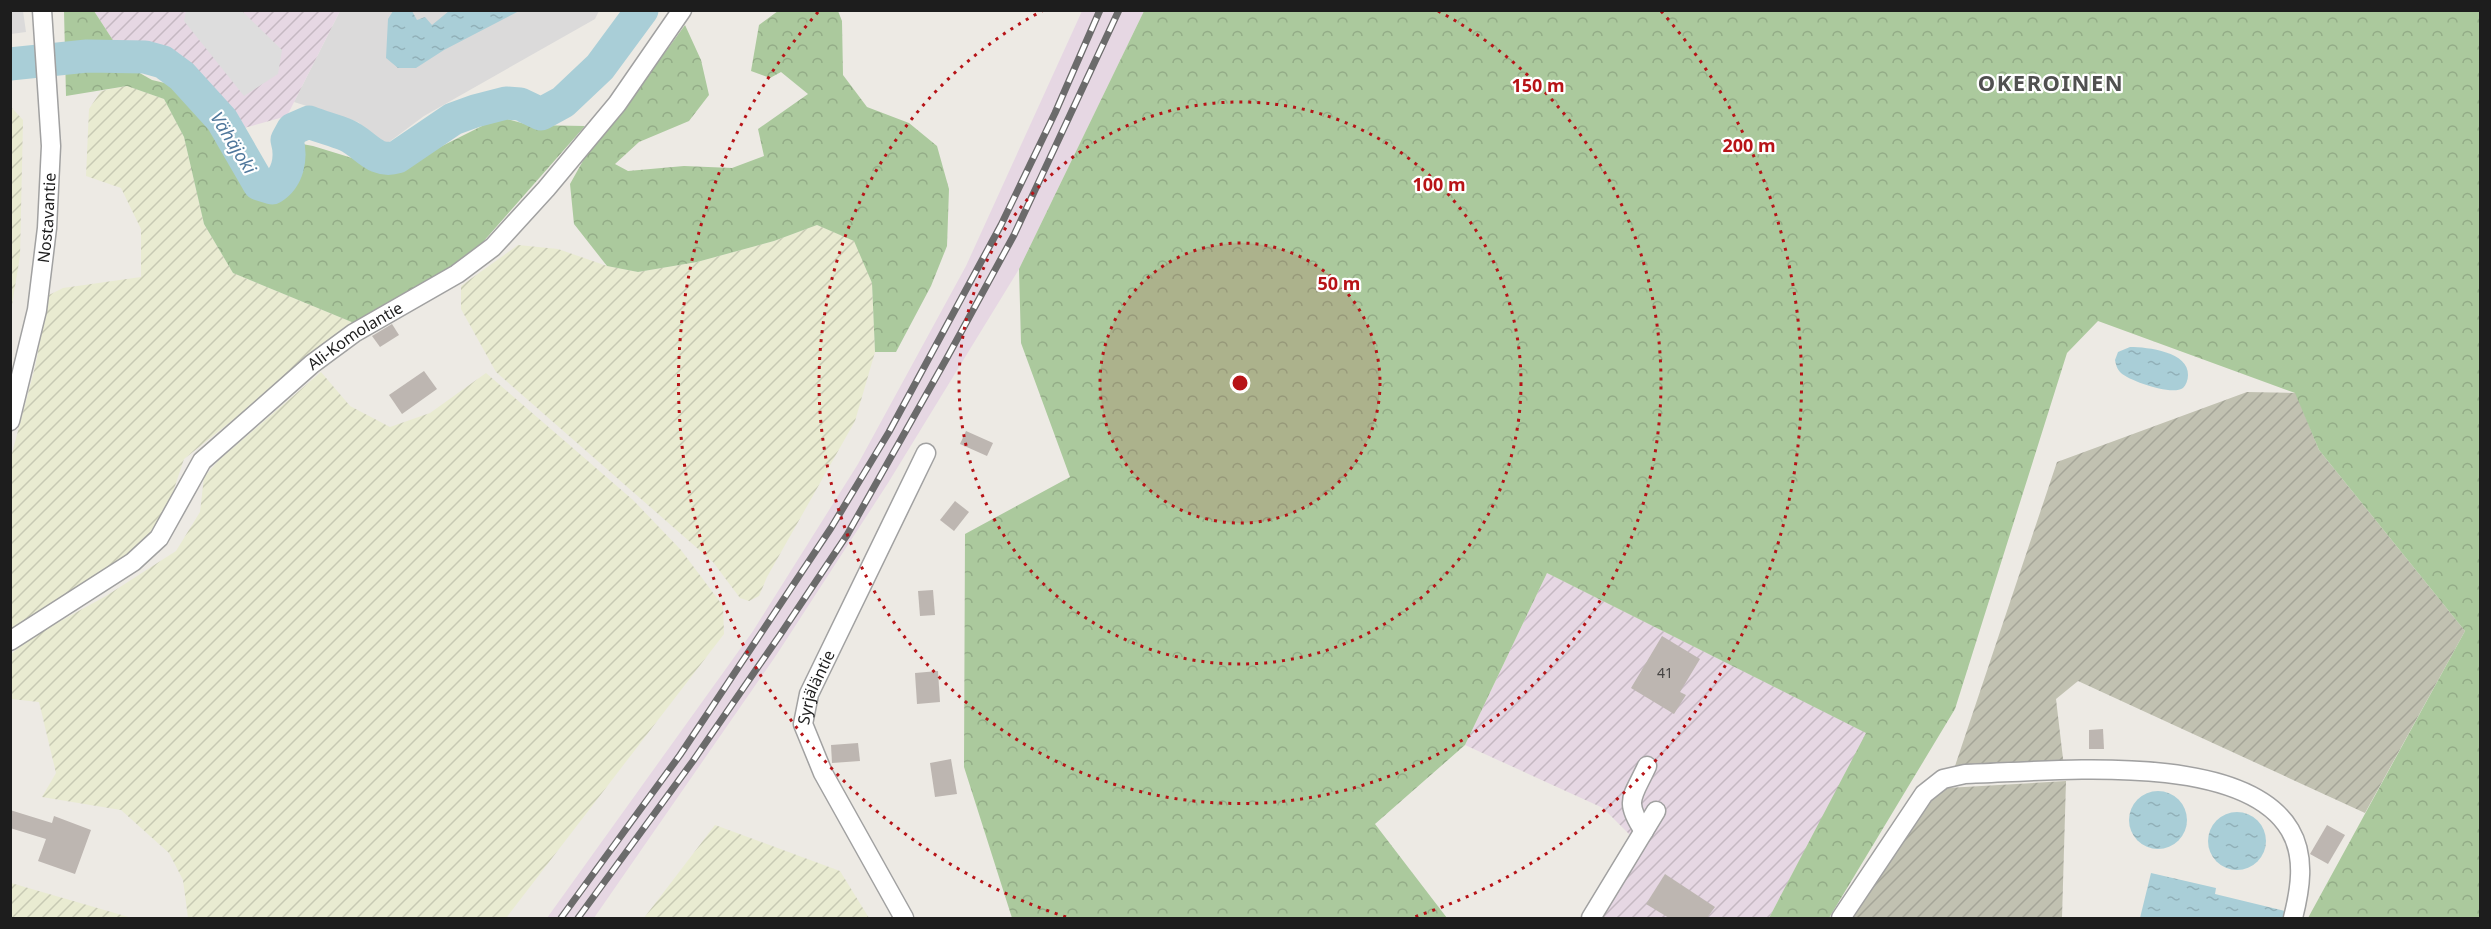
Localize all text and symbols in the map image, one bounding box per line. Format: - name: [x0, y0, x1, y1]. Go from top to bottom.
- district label: OKEROINEN: [1978, 67, 2124, 97]
- text: 150 m: [1511, 73, 1565, 97]
- water label: Vähäjoki: [205, 107, 262, 178]
- text: 200 m: [1722, 133, 1776, 157]
- street label: Nostavantie: [32, 172, 61, 264]
- text: 100 m: [1412, 172, 1466, 196]
- text: 50 m: [1318, 271, 1360, 295]
- street label: Ali-Komolantie: [303, 296, 407, 375]
- centre of rings: [1230, 373, 1250, 393]
- street label: Syrjäläntie: [792, 646, 840, 727]
- house number: 41: [1657, 663, 1673, 682]

